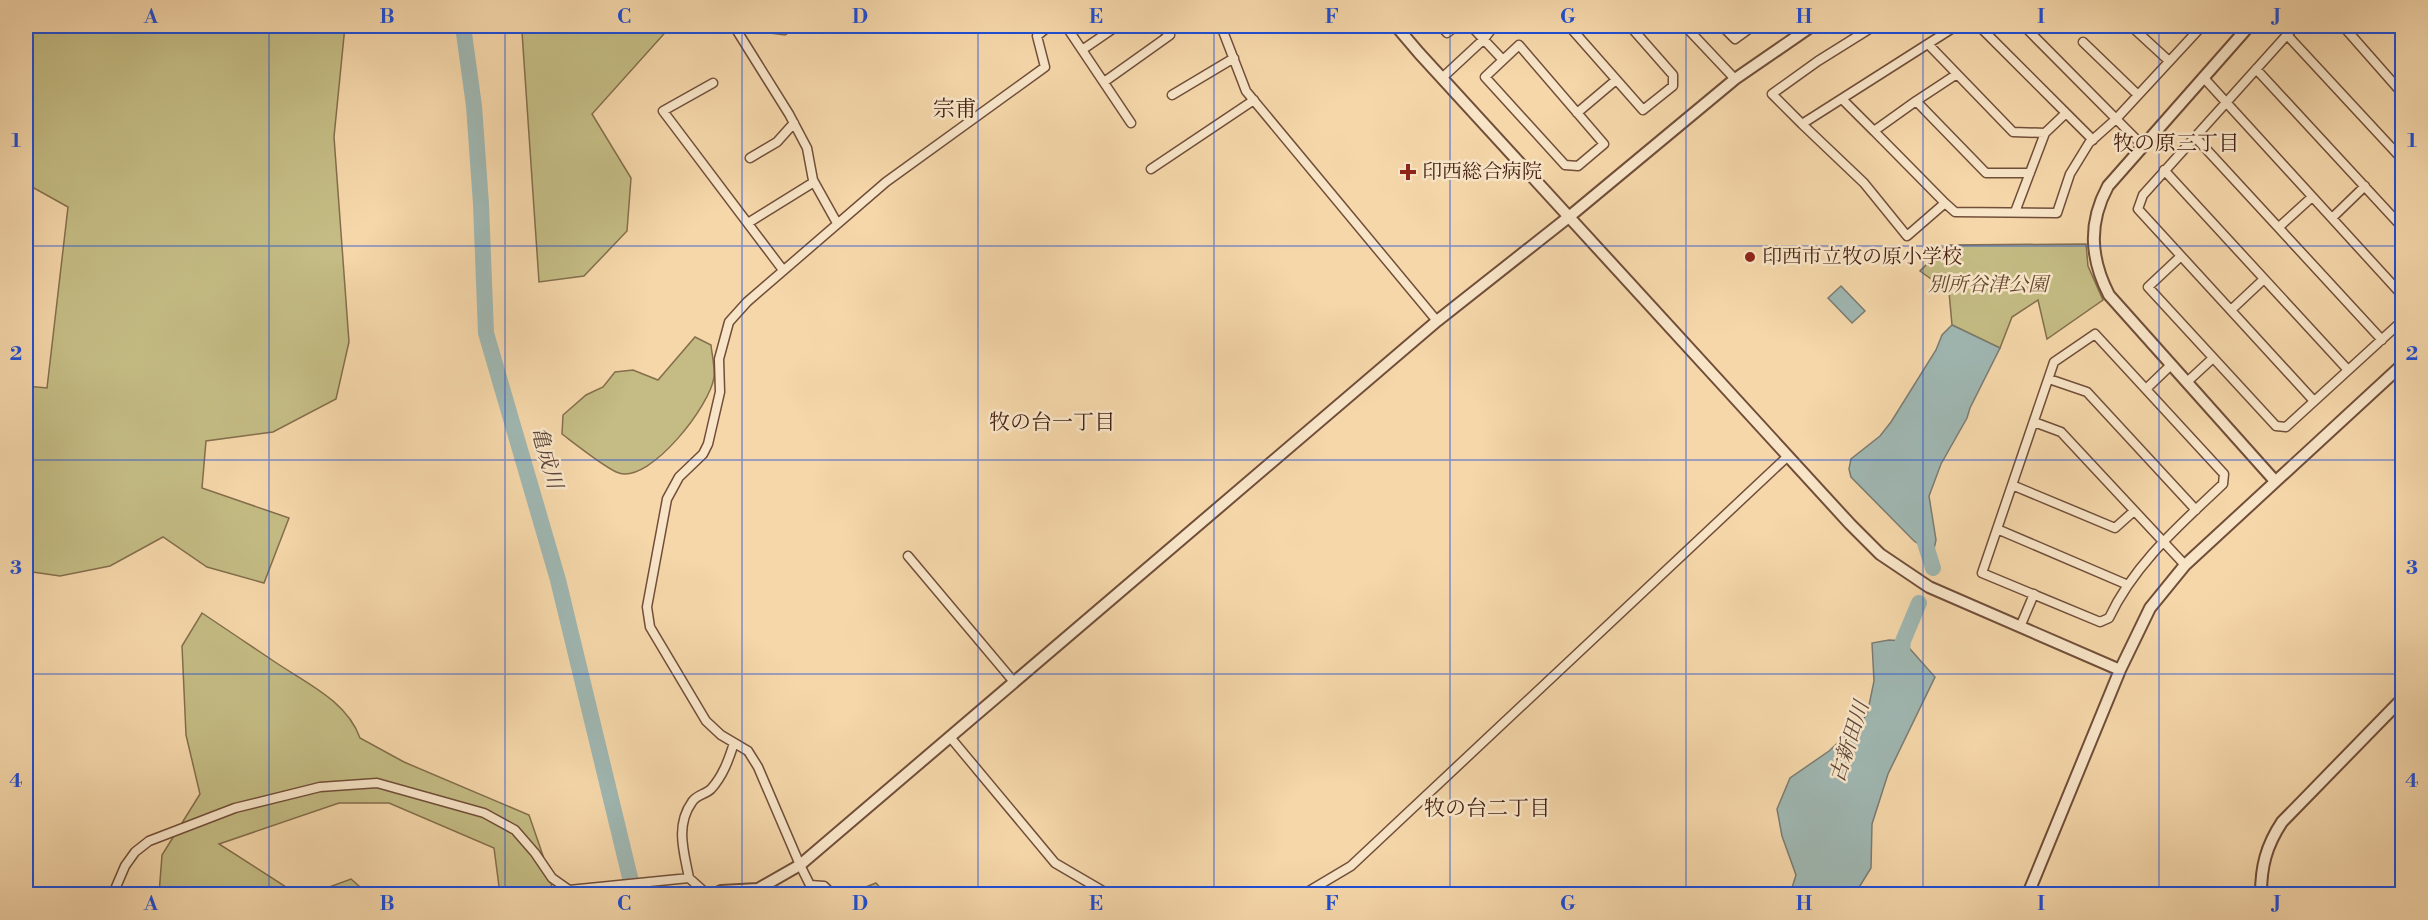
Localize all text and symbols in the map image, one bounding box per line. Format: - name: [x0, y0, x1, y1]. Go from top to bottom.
- text: A: [143, 5, 159, 30]
- text: B: [379, 5, 395, 30]
- text: C: [617, 5, 631, 30]
- text: D: [852, 5, 868, 30]
- text: E: [1089, 5, 1103, 30]
- text: F: [1325, 5, 1339, 30]
- text: G: [1560, 5, 1576, 30]
- text: H: [1796, 5, 1813, 30]
- text: I: [2037, 5, 2045, 30]
- text: J: [2270, 5, 2281, 30]
- district label: 宗甫: [933, 96, 977, 123]
- text: 1: [11, 129, 21, 154]
- text: 1: [2407, 129, 2417, 154]
- district label: 牧の原三丁目: [2113, 131, 2239, 157]
- place label: 印西総合病院: [1422, 160, 1542, 185]
- marker: 印西総合病院: [1399, 163, 1417, 181]
- place label: 印西市立牧の原小学校: [1762, 245, 1962, 270]
- marker: 印西市立牧の原小学校: [1743, 250, 1757, 264]
- park label: 別所谷津公園: [1928, 273, 2051, 298]
- text: 2: [10, 342, 22, 367]
- text: 2: [2406, 342, 2418, 367]
- district label: 牧の台一丁目: [989, 410, 1115, 436]
- water label: 亀成川: [525, 424, 568, 494]
- text: 3: [10, 556, 22, 581]
- text: 3: [2406, 556, 2418, 581]
- water label: 古新田川: [1825, 696, 1876, 786]
- text: 4: [9, 769, 23, 794]
- text: 4: [2405, 769, 2419, 794]
- district label: 牧の台二丁目: [1424, 796, 1550, 822]
- text: A: [143, 892, 159, 917]
- text: B: [379, 892, 395, 917]
- text: C: [617, 892, 631, 917]
- text: D: [852, 892, 868, 917]
- text: E: [1089, 892, 1103, 917]
- text: F: [1325, 892, 1339, 917]
- text: G: [1560, 892, 1576, 917]
- text: H: [1796, 892, 1813, 917]
- text: I: [2037, 892, 2045, 917]
- text: J: [2270, 892, 2281, 917]

